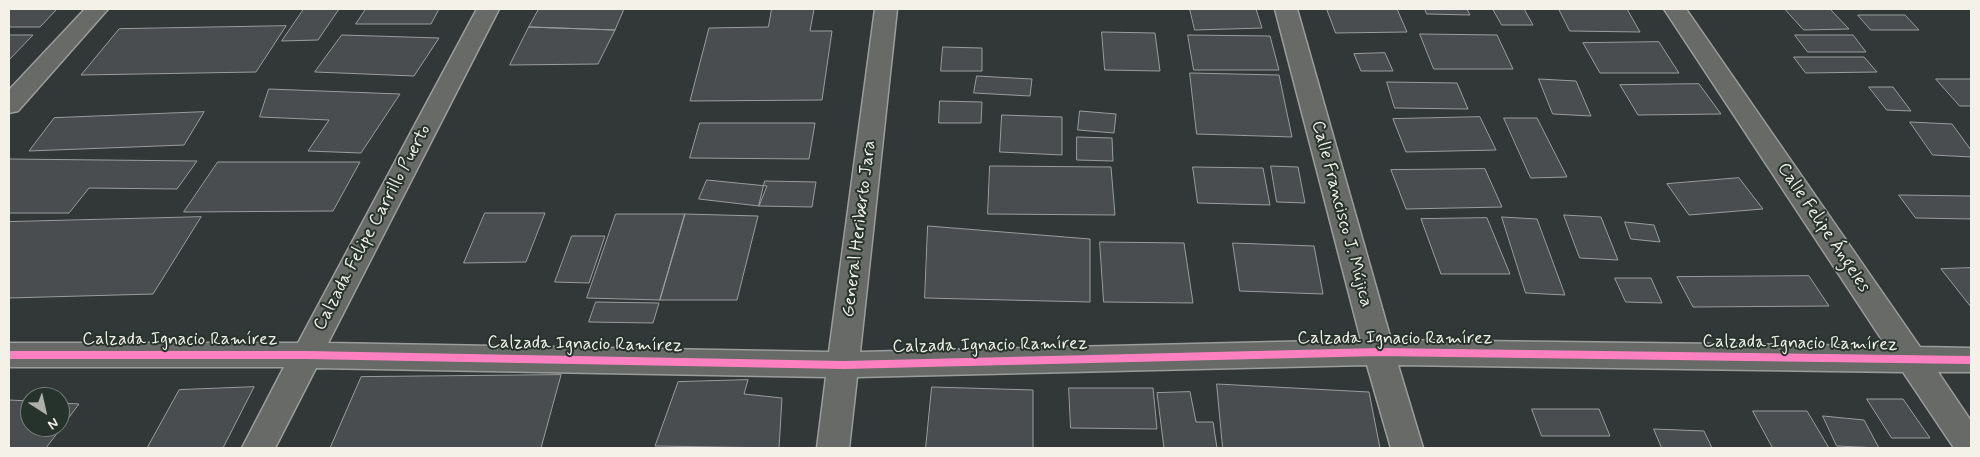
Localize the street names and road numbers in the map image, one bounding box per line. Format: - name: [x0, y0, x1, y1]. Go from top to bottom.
- street label: Calle Francisco J. Mújica: [1306, 118, 1376, 310]
- street label: Calzada Felipe Carrillo Puerto: [310, 121, 436, 335]
- street label: General Heriberto Jara: [838, 139, 882, 319]
- street label: Calle Felipe Ángeles: [1772, 159, 1874, 297]
- street label: Calzada Ignacio Ramírez: [1297, 328, 1493, 350]
- street label: Calzada Ignacio Ramírez: [82, 329, 278, 351]
- street label: Calzada Ignacio Ramírez: [1702, 331, 1898, 357]
- street label: Calzada Ignacio Ramírez: [487, 332, 683, 358]
- street label: Calzada Ignacio Ramírez: [892, 333, 1088, 359]

